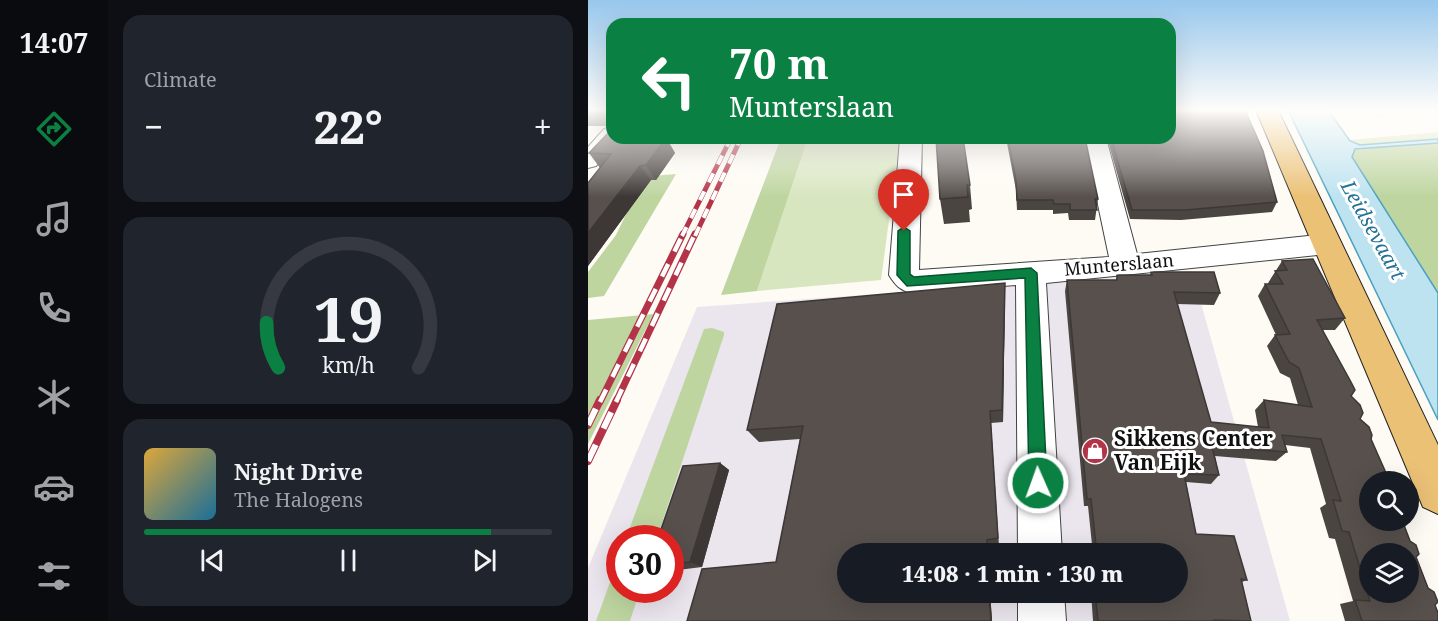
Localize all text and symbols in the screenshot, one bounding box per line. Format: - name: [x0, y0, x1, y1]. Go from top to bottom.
- text: 14:07: [19, 24, 89, 61]
- text: 70 m: [729, 34, 829, 91]
- icon: left: [630, 42, 708, 120]
- text: Climate: [144, 66, 217, 93]
- text: Munterslaan: [729, 88, 894, 125]
- text: 22°: [314, 96, 383, 157]
- text: −: [144, 104, 163, 149]
- text: +: [534, 104, 552, 149]
- icon: directions: [33, 108, 75, 150]
- pin: [878, 169, 929, 231]
- water label: Leidsevaart: [1335, 174, 1412, 285]
- icon: arrive: [887, 178, 920, 211]
- icon: music: [33, 198, 75, 240]
- street label: Munterslaan: [1063, 247, 1175, 281]
- text: 19: [313, 275, 383, 360]
- icon: phone: [33, 287, 75, 329]
- text: km/h: [322, 350, 375, 379]
- icon: climate: [33, 376, 75, 418]
- place label: Sikkens Center Van Eijk: [1114, 424, 1273, 476]
- shop icon: Sikkens Center Van Eijk: [1080, 436, 1110, 466]
- position arrow: [1006, 451, 1070, 515]
- text: Night Drive: [234, 456, 363, 486]
- icon: car: [33, 466, 75, 508]
- map controls: [1359, 471, 1419, 603]
- button: search: [1359, 471, 1419, 531]
- text: The Halogens: [234, 486, 363, 513]
- speed limit sign: 30: [606, 525, 684, 603]
- button: layers: [1359, 543, 1419, 603]
- icon: previous: [196, 544, 229, 577]
- icon: pause: [332, 544, 365, 577]
- icon: next: [468, 544, 501, 577]
- icon: filters: [33, 555, 75, 597]
- text: 14:08 · 1 min · 130 m: [902, 558, 1123, 588]

